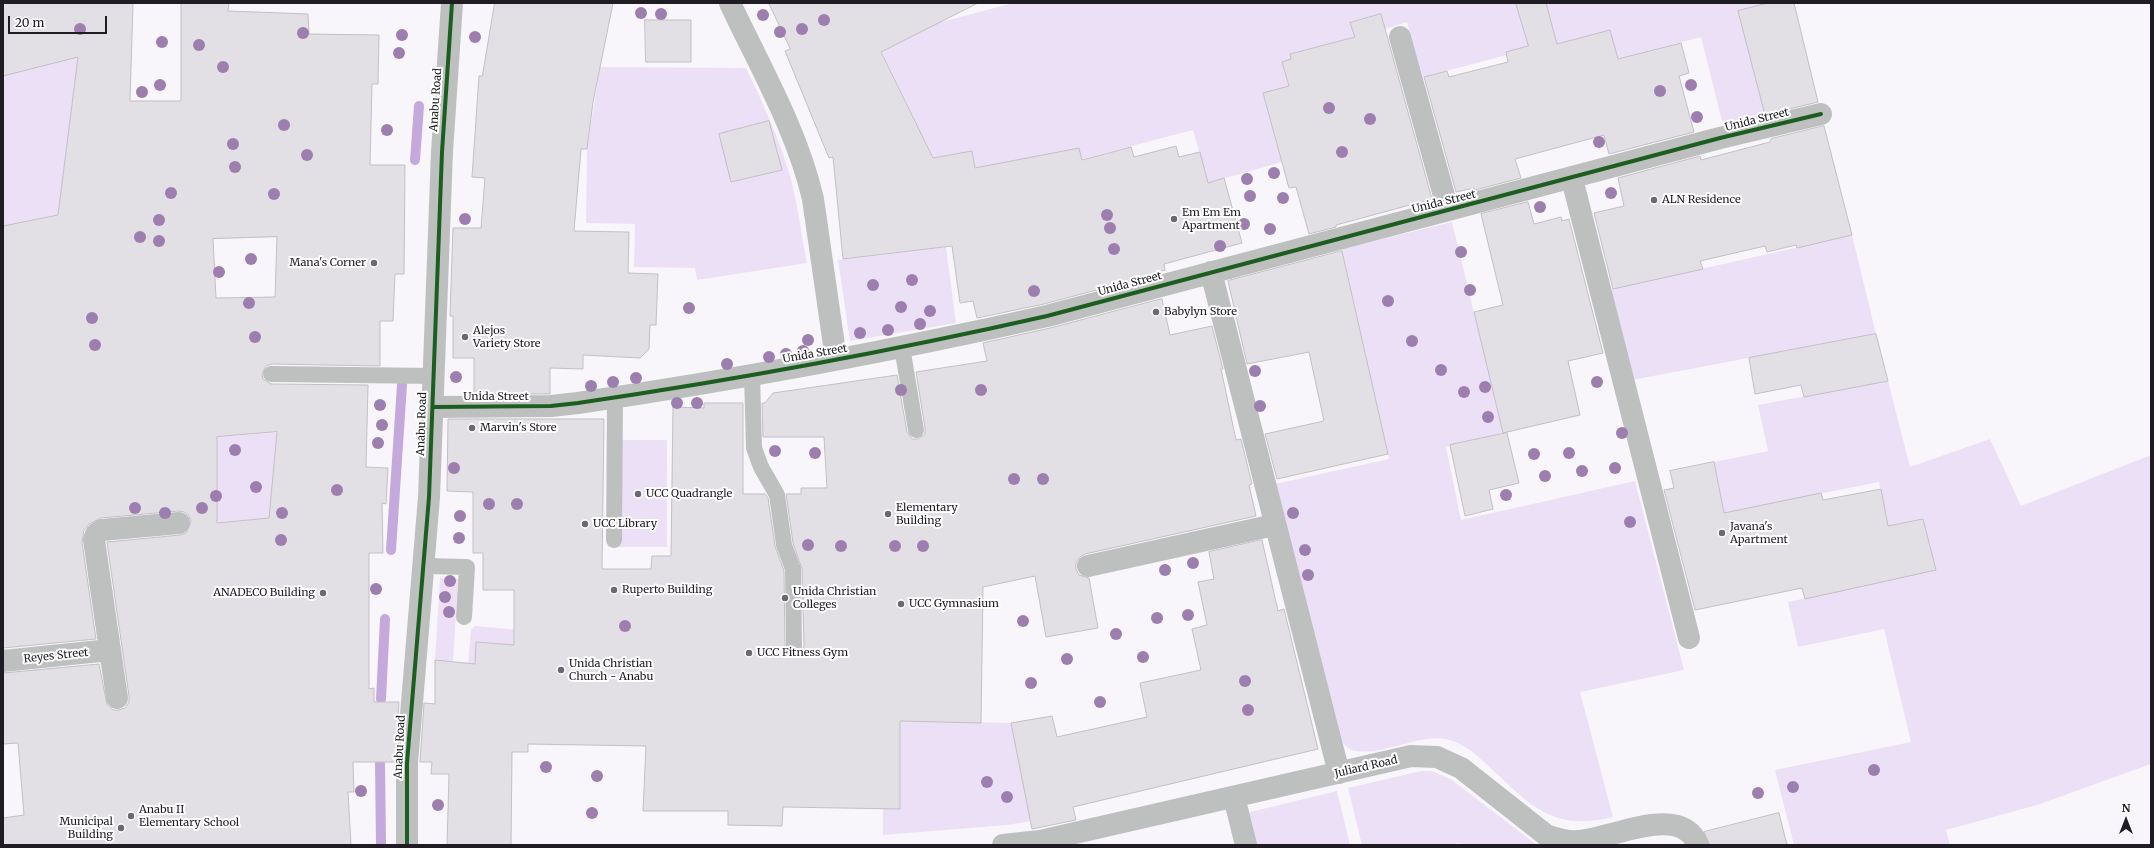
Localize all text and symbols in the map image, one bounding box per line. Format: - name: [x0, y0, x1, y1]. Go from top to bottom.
- scale bar: [10, 8, 109, 34]
- text: 20 m: [15, 15, 44, 30]
- street label: Anabu Road: [427, 68, 445, 132]
- street label: Unida Street: [1724, 106, 1790, 134]
- street label: Unida Street: [1411, 188, 1477, 216]
- place label: ALN Residence: [1662, 193, 1741, 207]
- marker: ALN Residence: [1649, 195, 1659, 205]
- place label: Em Em Em Apartment: [1182, 206, 1241, 232]
- marker: Em Em Em Apartment: [1169, 214, 1179, 224]
- place label: Mana's Corner: [290, 256, 366, 270]
- marker: Mana's Corner: [369, 258, 379, 268]
- street label: Unida Street: [1097, 269, 1163, 299]
- place label: Babylyn Store: [1164, 305, 1237, 319]
- marker: Babylyn Store: [1151, 307, 1161, 317]
- place label: Alejos Variety Store: [473, 324, 541, 350]
- marker: Alejos Variety Store: [460, 332, 470, 342]
- street label: Unida Street: [782, 342, 848, 366]
- street label: Unida Street: [463, 390, 529, 404]
- street label: Anabu Road: [414, 392, 430, 456]
- place label: Marvin's Store: [480, 421, 556, 435]
- marker: Marvin's Store: [467, 423, 477, 433]
- place label: UCC Quadrangle: [646, 487, 732, 501]
- marker: UCC Quadrangle: [633, 489, 643, 499]
- place label: Elementary Building: [896, 501, 958, 527]
- marker: Elementary Building: [883, 509, 893, 519]
- place label: UCC Library: [593, 517, 657, 531]
- marker: UCC Library: [580, 519, 590, 529]
- place label: Javana's Apartment: [1730, 520, 1788, 546]
- marker: Javana's Apartment: [1717, 528, 1727, 538]
- place label: Ruperto Building: [622, 583, 712, 597]
- marker: Ruperto Building: [609, 585, 619, 595]
- place label: Unida Christian Colleges: [793, 585, 876, 611]
- place label: ANADECO Building: [213, 586, 315, 600]
- marker: ANADECO Building: [318, 588, 328, 598]
- marker: Unida Christian Colleges: [780, 593, 790, 603]
- place label: UCC Gymnasium: [909, 597, 999, 611]
- marker: UCC Gymnasium: [896, 599, 906, 609]
- street label: Reyes Street: [23, 646, 89, 666]
- place label: UCC Fitness Gym: [757, 646, 848, 660]
- marker: UCC Fitness Gym: [744, 648, 754, 658]
- place label: Unida Christian Church - Anabu: [569, 657, 653, 683]
- marker: Unida Christian Church - Anabu: [556, 665, 566, 675]
- street label: Anabu Road: [392, 715, 408, 779]
- street label: Juliard Road: [1333, 753, 1399, 781]
- north arrow: [2106, 800, 2146, 840]
- text: N: [2122, 801, 2130, 815]
- place label: Anabu II Elementary School: [139, 803, 239, 829]
- marker: Anabu II Elementary School: [126, 811, 136, 821]
- place label: Municipal Building: [60, 815, 113, 841]
- marker: Municipal Building: [116, 823, 126, 833]

